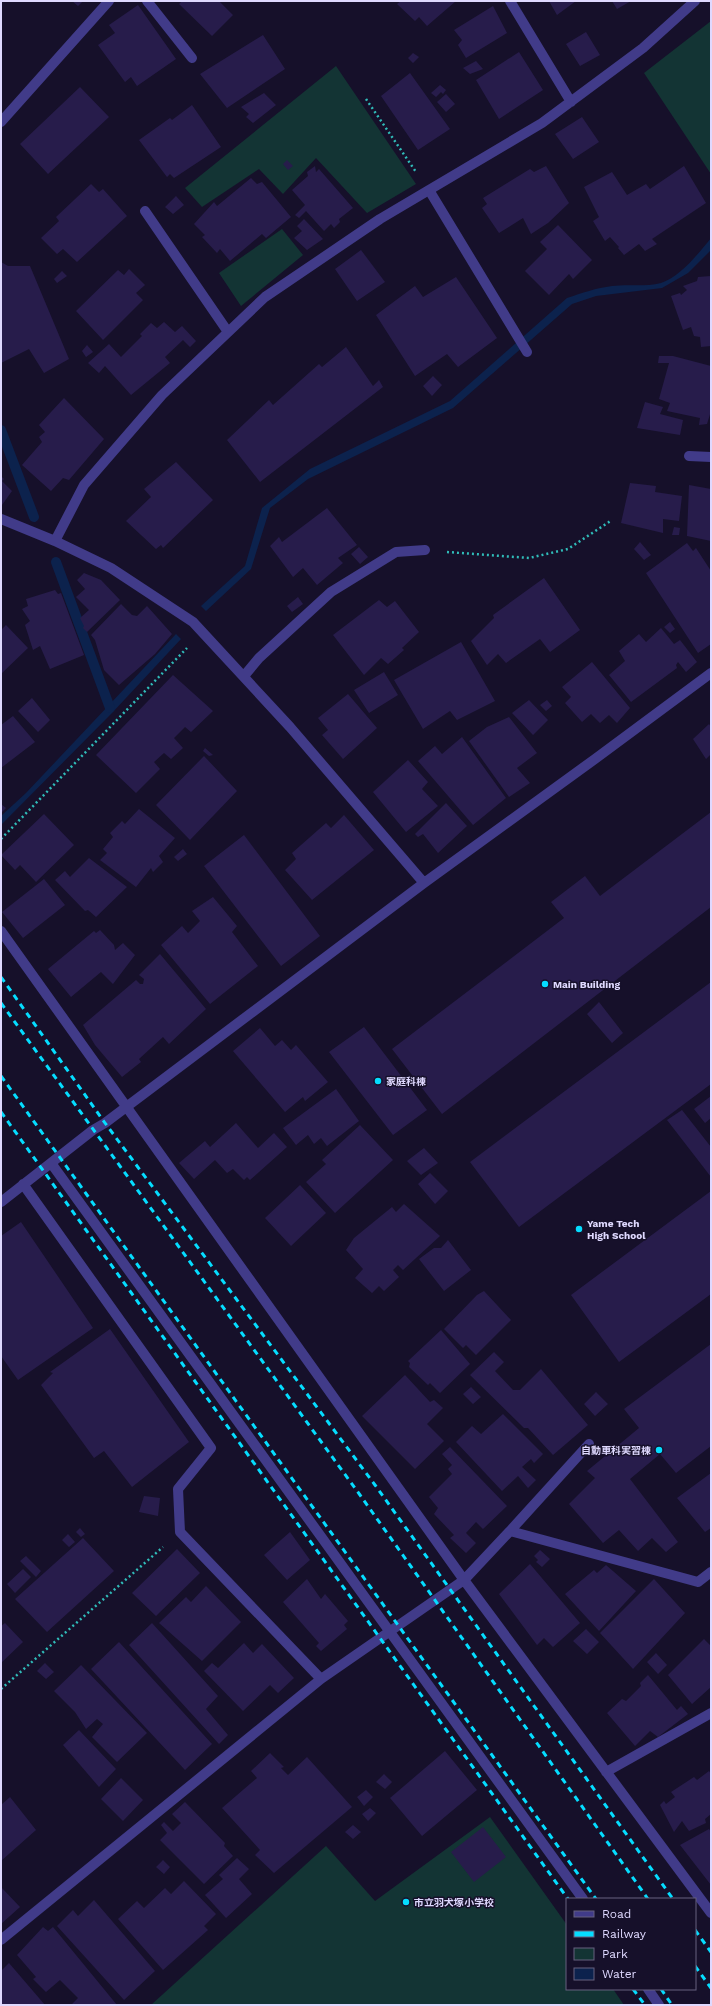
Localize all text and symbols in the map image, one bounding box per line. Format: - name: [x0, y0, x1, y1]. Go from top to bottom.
- marker: Main Building: [540, 979, 550, 989]
- place label: Main Building: [553, 979, 620, 990]
- marker: 家庭科棟: [373, 1076, 383, 1086]
- place label: 家庭科棟: [386, 1076, 426, 1087]
- place label: Yame Tech High School: [587, 1218, 646, 1241]
- marker: Yame Tech High School: [574, 1224, 584, 1234]
- place label: 自動車科実習棟: [581, 1445, 651, 1456]
- marker: 自動車科実習棟: [654, 1445, 664, 1455]
- marker: 市立羽犬塚小学校: [401, 1897, 411, 1907]
- place label: 市立羽犬塚小学校: [414, 1897, 494, 1908]
- legend: [566, 1898, 696, 1990]
- text: Road: [602, 1907, 631, 1921]
- text: Railway: [602, 1927, 647, 1941]
- text: Park: [602, 1947, 628, 1961]
- text: Water: [602, 1967, 637, 1981]

